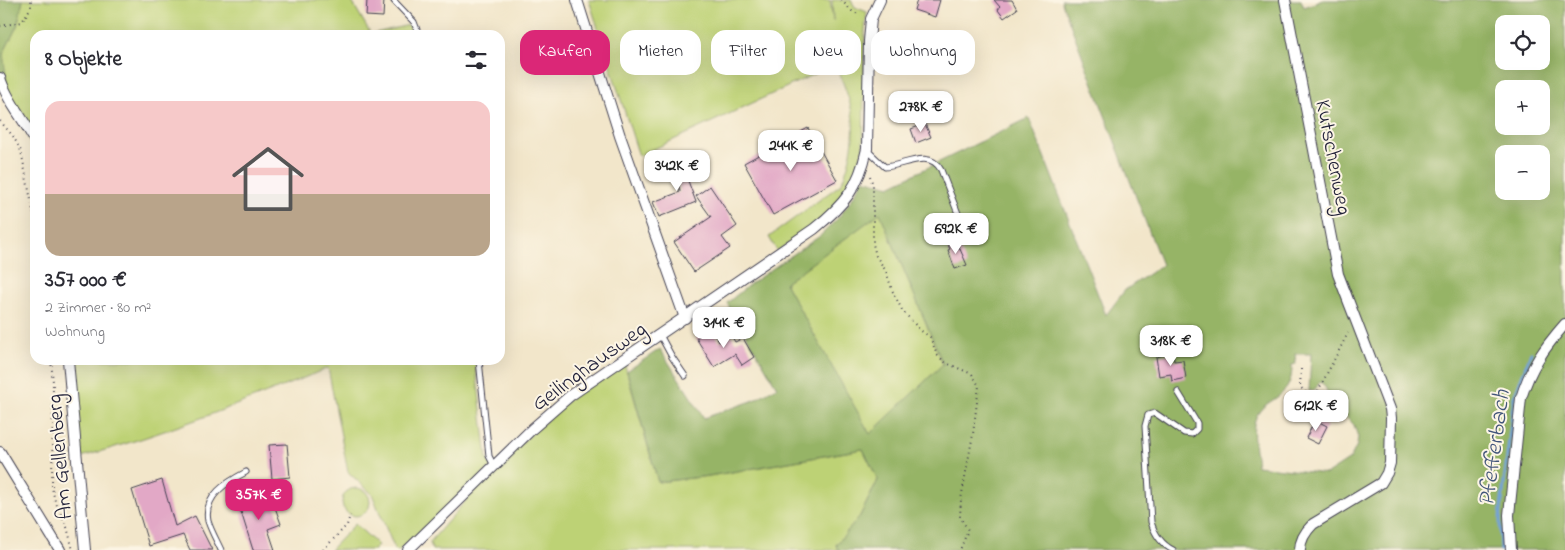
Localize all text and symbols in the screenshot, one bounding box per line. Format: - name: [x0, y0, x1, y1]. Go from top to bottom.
- map controls: [1495, 15, 1550, 200]
- button: locate: [1495, 15, 1550, 70]
- chip: Kaufen: [520, 30, 610, 75]
- chip: Mieten: [620, 30, 701, 75]
- chip: Filter: [711, 30, 785, 75]
- chip: Neu: [795, 30, 861, 75]
- chip: Wohnung: [871, 30, 975, 75]
- text: 8 Objekte: [45, 45, 122, 75]
- icon: filters: [462, 46, 490, 74]
- button: +: [1495, 80, 1550, 135]
- pin: 278K €: [880, 90, 962, 133]
- text: 278K €: [899, 95, 943, 119]
- street label: Kutschenweg: [1304, 97, 1359, 218]
- pin: 244K €: [750, 130, 832, 172]
- icon: home: [223, 134, 313, 224]
- text: 244K €: [769, 134, 813, 158]
- button: −: [1495, 145, 1550, 200]
- pin: 342K €: [636, 150, 718, 192]
- text: 342K €: [655, 154, 699, 178]
- pin: 692K €: [915, 212, 997, 255]
- text: 692K €: [935, 217, 977, 241]
- text: 357 000 €: [45, 266, 127, 296]
- text: 2 Zimmer · 80 m²: [45, 296, 151, 320]
- pin: 314K €: [683, 306, 765, 349]
- text: 314K €: [703, 311, 745, 335]
- street label: Geilinghausweg: [526, 315, 655, 421]
- text: Wohnung: [45, 320, 105, 344]
- pin: 318K €: [1130, 324, 1212, 367]
- text: 318K €: [1151, 329, 1191, 353]
- water label: Pfefferbach: [1470, 387, 1521, 509]
- pin: 612K €: [1275, 390, 1357, 432]
- street label: Am Gellenberg: [40, 392, 83, 521]
- text: 612K €: [1295, 394, 1338, 418]
- pin: 357K €: [218, 478, 300, 521]
- text: 357K €: [236, 483, 282, 507]

